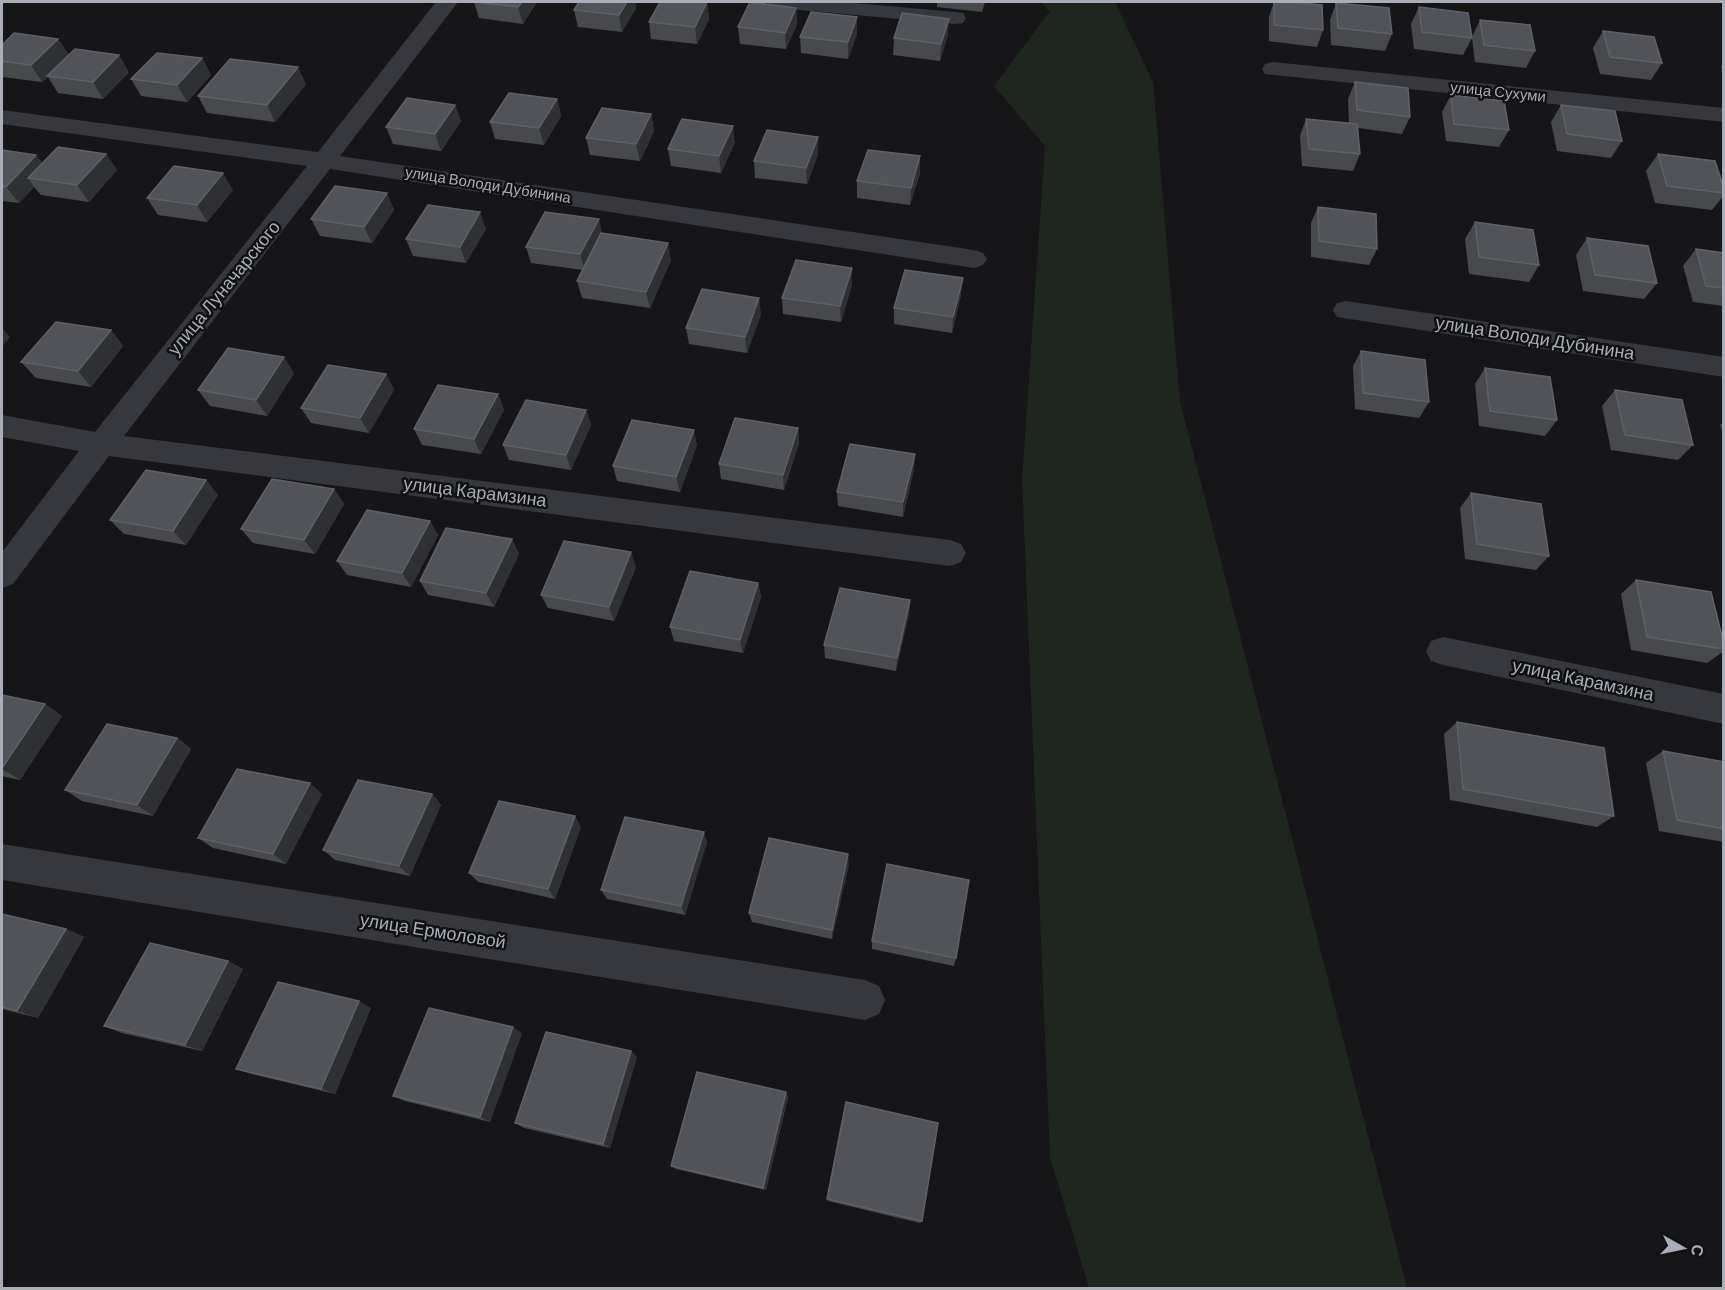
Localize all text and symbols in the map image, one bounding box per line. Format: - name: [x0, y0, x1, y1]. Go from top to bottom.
- street label: улица Сухуми: [1449, 77, 1547, 105]
- street label: улица Володи Дубинина: [404, 162, 573, 206]
- street label: улица Луначарского: [162, 216, 284, 359]
- street label: улица Володи Дубинина: [1434, 310, 1637, 364]
- street label: улица Карамзина: [402, 471, 549, 511]
- street label: улица Карамзина: [1510, 653, 1657, 705]
- street label: улица Ермоловой: [359, 908, 508, 952]
- north arrow: [1653, 1218, 1713, 1278]
- text: С: [1688, 1243, 1709, 1258]

